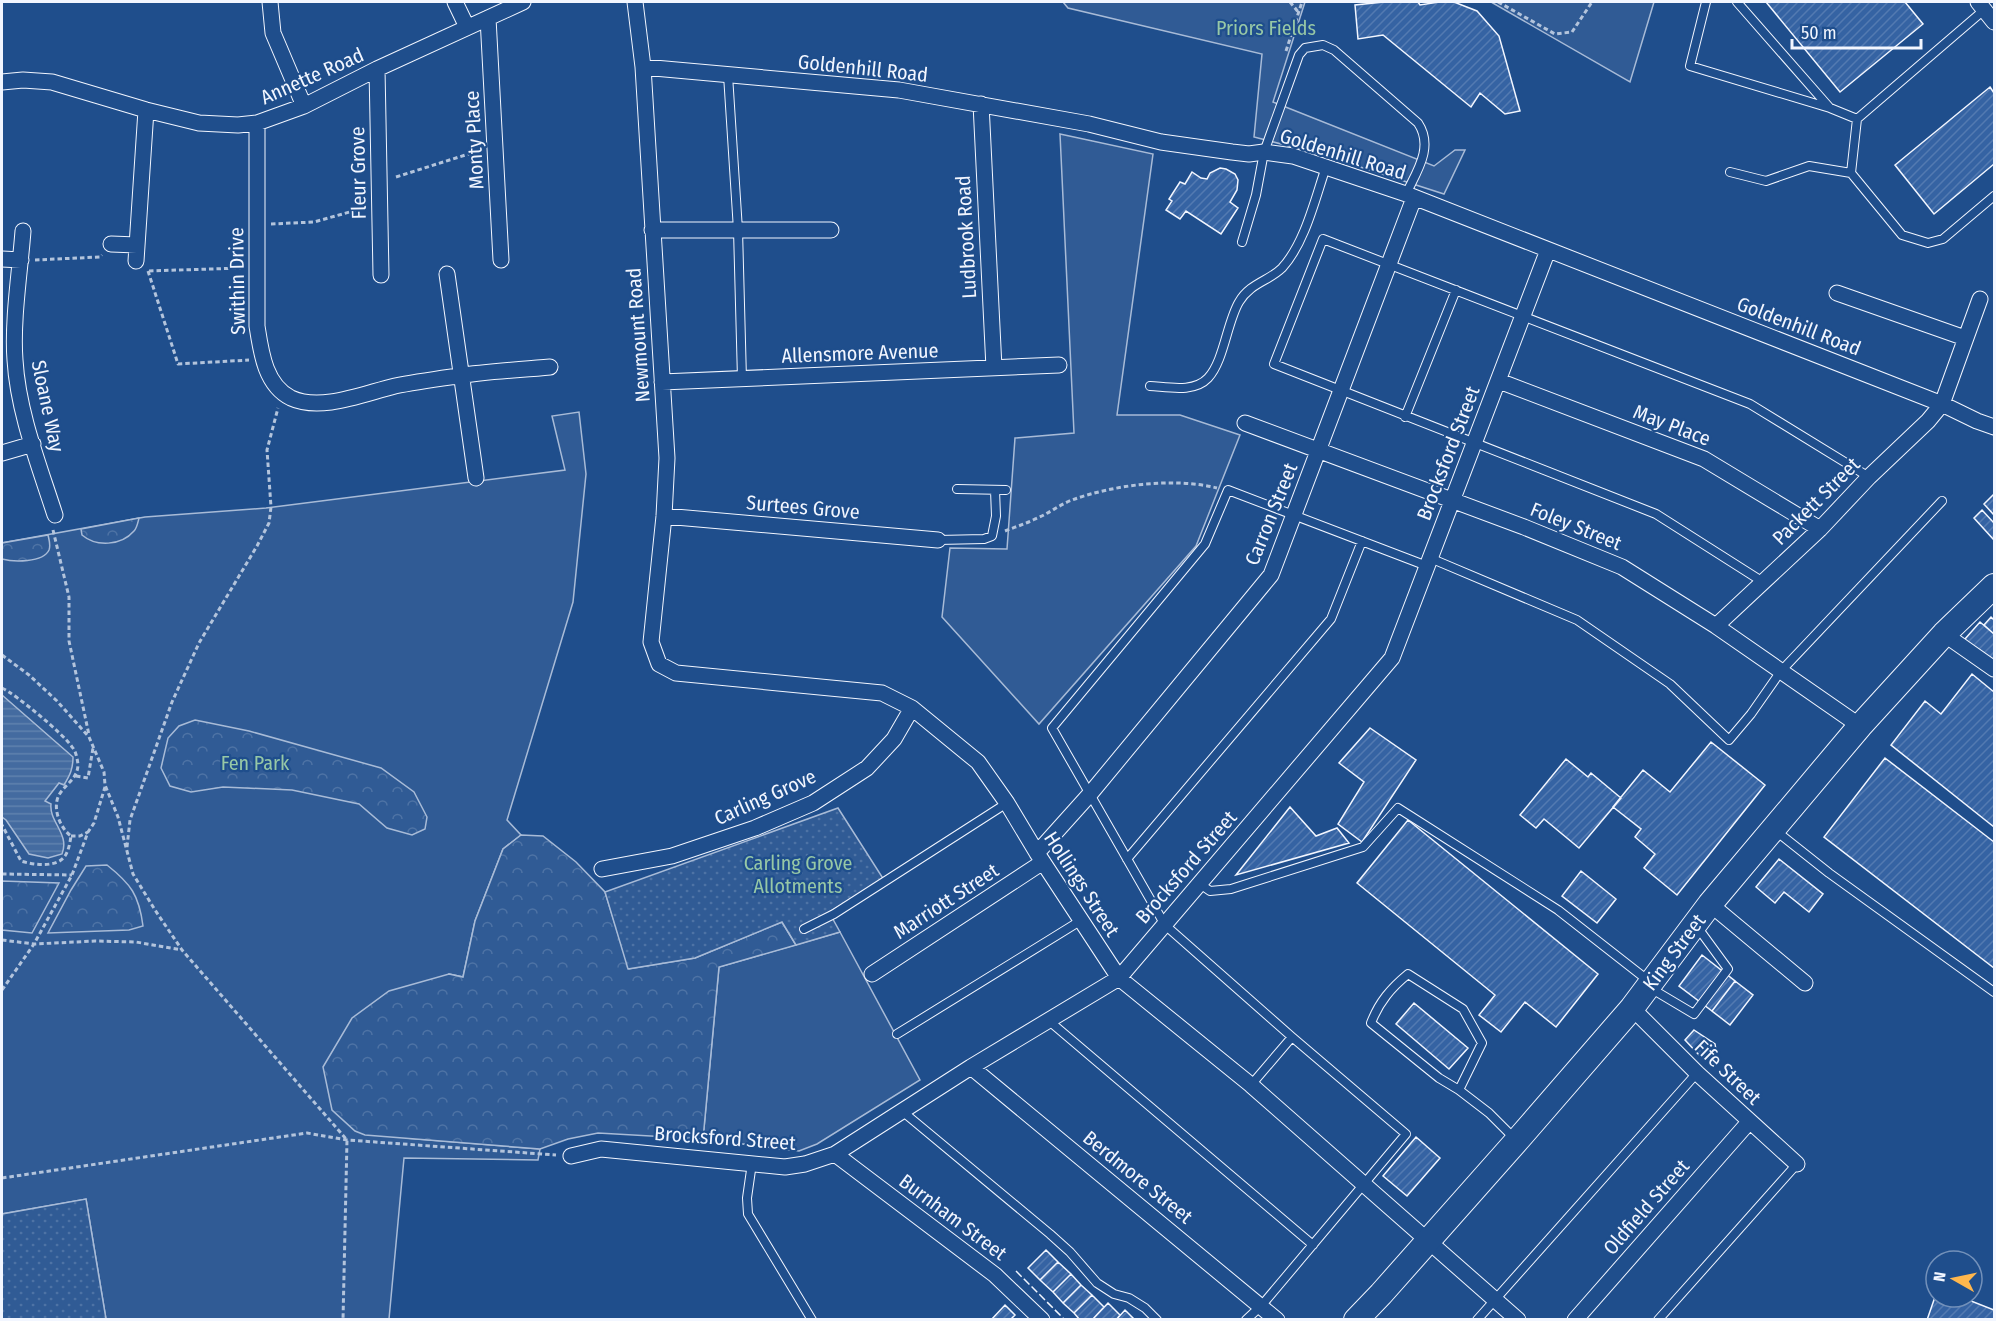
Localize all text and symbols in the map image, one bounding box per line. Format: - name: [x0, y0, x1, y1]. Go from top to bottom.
- scale bar: [1792, 12, 1921, 50]
- park label: Priors Fields: [1216, 16, 1316, 40]
- text: 50 m: [1801, 22, 1837, 44]
- street label: Annette Road: [257, 43, 367, 109]
- street label: Goldenhill Road: [797, 49, 929, 87]
- street label: Monty Place: [459, 90, 489, 190]
- street label: Goldenhill Road: [1277, 123, 1409, 185]
- street label: Fleur Grove: [345, 126, 371, 220]
- street label: Ludbrook Road: [951, 175, 981, 299]
- street label: Swithin Drive: [224, 227, 250, 335]
- street label: Newmount Road: [621, 267, 655, 403]
- street label: Goldenhill Road: [1734, 291, 1864, 361]
- street label: Allensmore Avenue: [781, 338, 939, 368]
- street label: Sloane Way: [27, 358, 69, 454]
- street label: Brocksford Street: [1411, 382, 1485, 523]
- street label: May Place: [1630, 399, 1714, 451]
- street label: Packett Street: [1767, 452, 1865, 550]
- street label: Carron Street: [1240, 459, 1303, 569]
- street label: Surtees Grove: [745, 490, 861, 524]
- street label: Foley Street: [1527, 497, 1626, 555]
- park label: Fen Park: [221, 751, 290, 775]
- street label: Carling Grove: [710, 764, 820, 830]
- street label: Brocksford Street: [1130, 805, 1242, 928]
- street label: Hollings Street: [1039, 827, 1125, 941]
- park label: Carling Grove Allotments: [744, 851, 852, 898]
- street label: Marriott Street: [889, 858, 1003, 944]
- street label: King Street: [1637, 909, 1711, 995]
- street label: Fife Street: [1690, 1035, 1766, 1110]
- street label: Brocksford Street: [653, 1121, 797, 1155]
- street label: Berdmore Street: [1078, 1125, 1198, 1229]
- street label: Oldfield Street: [1598, 1154, 1694, 1260]
- street label: Burnham Street: [894, 1169, 1012, 1266]
- north arrow: [1924, 1249, 1984, 1309]
- text: N: [1930, 1271, 1950, 1283]

